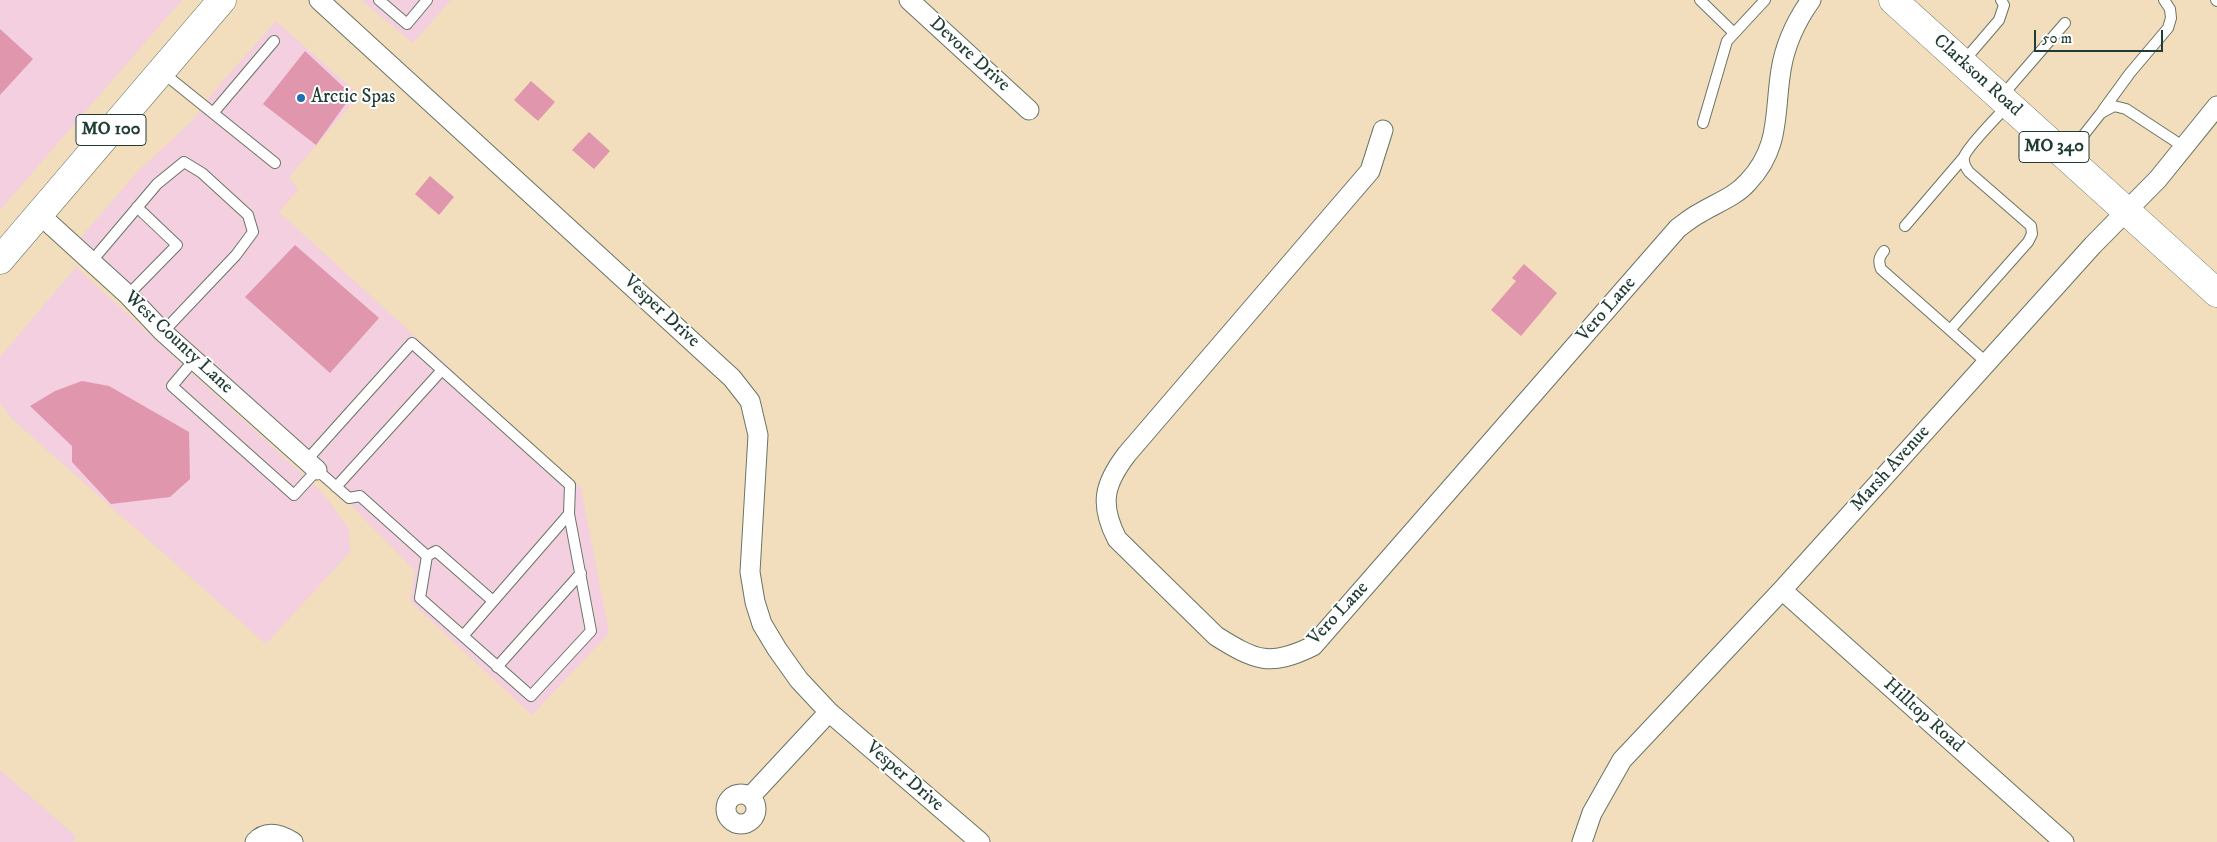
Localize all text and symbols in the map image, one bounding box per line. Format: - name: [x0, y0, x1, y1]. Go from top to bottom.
- street label: Devore Drive: [924, 13, 1014, 97]
- scale bar: [2037, 20, 2166, 52]
- text: 50 m: [2042, 29, 2072, 48]
- street label: Clarkson Road: [1928, 30, 2026, 122]
- place label: Arctic Spas: [311, 87, 395, 109]
- marker: Arctic Spas: [295, 92, 307, 104]
- road number: MO 100: [76, 114, 146, 146]
- road number: MO 340: [2019, 132, 2089, 162]
- street label: Vesper Drive: [618, 271, 704, 353]
- street label: Vero Lane: [1573, 273, 1641, 347]
- street label: West County Lane: [119, 287, 237, 399]
- street label: Marsh Avenue: [1847, 421, 1935, 517]
- street label: Vero Lane: [1304, 577, 1374, 651]
- street label: Hilltop Road: [1878, 674, 1968, 758]
- street label: Vesper Drive: [860, 737, 948, 817]

